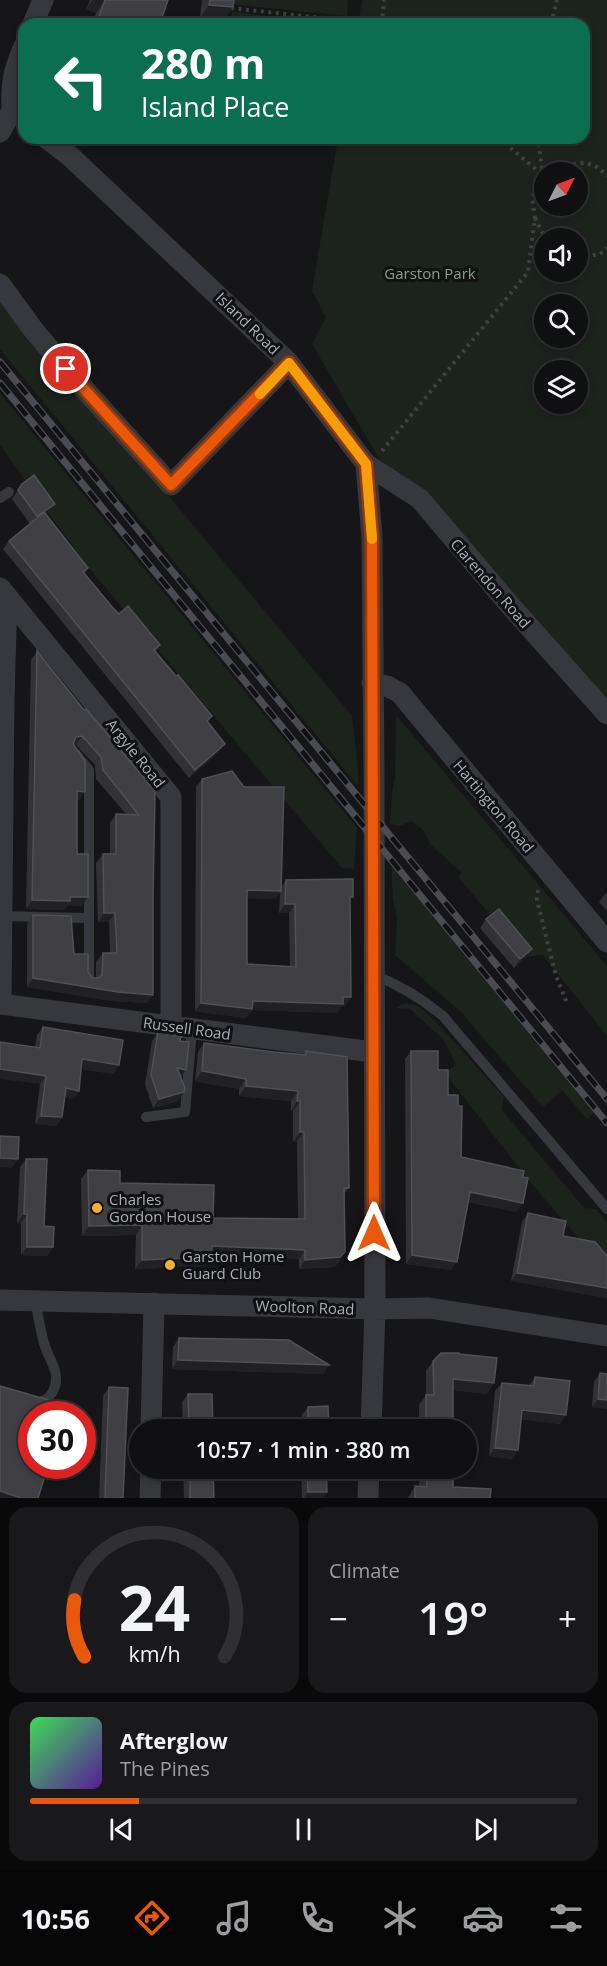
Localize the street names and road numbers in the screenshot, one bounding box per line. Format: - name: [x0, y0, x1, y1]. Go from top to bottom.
- street label: Island Road: [212, 287, 284, 359]
- street label: Clarendon Road: [447, 534, 535, 632]
- street label: Argyle Road: [102, 714, 170, 792]
- street label: Hartington Road: [449, 755, 539, 857]
- street label: Russell Road: [142, 1012, 232, 1044]
- street label: Woolton Road: [255, 1295, 355, 1319]

